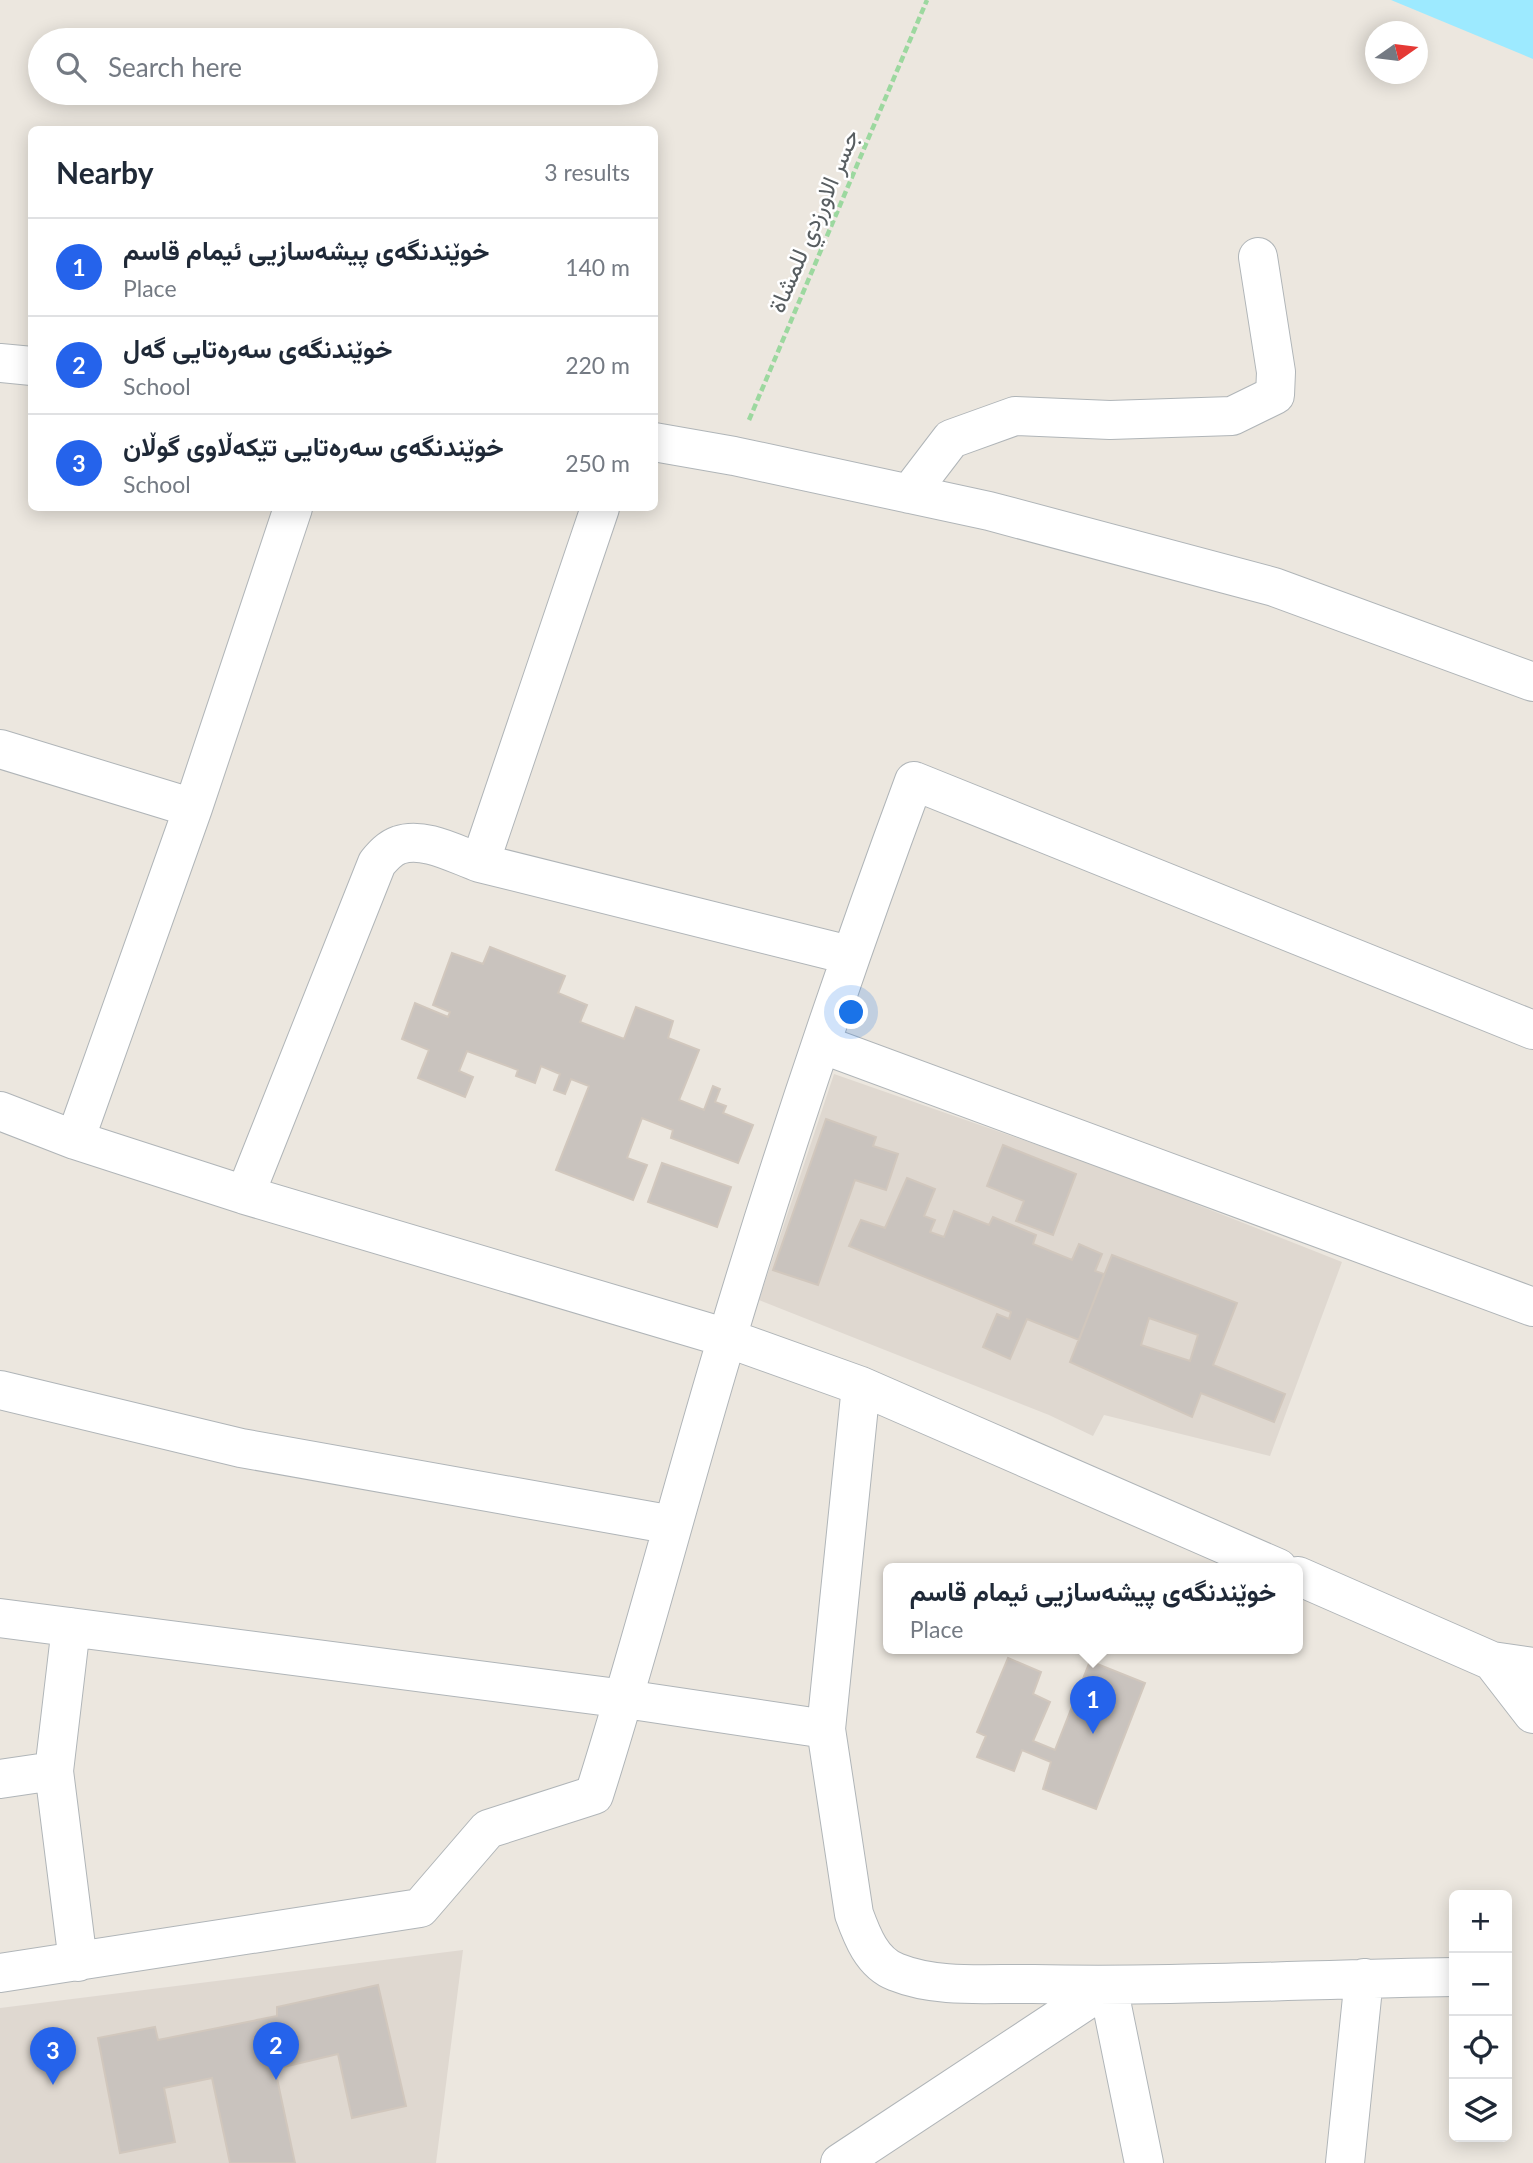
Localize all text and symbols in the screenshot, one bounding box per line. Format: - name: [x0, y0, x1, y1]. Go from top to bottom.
- north arrow: [1365, 21, 1428, 84]
- search box: [28, 28, 658, 105]
- icon: search: [52, 48, 90, 86]
- text: Search here: [108, 51, 242, 83]
- street label: جسر الاورزدي للمشاة: [761, 124, 870, 319]
- text: Nearby: [56, 154, 154, 190]
- text: 3 results: [544, 158, 630, 186]
- text: خوێندنگەی پیشەسازیی ئیمام قاسم: [123, 234, 489, 266]
- text: 1: [72, 253, 86, 281]
- text: 140 m: [565, 253, 630, 281]
- text: Place: [123, 274, 177, 302]
- text: خوێندنگەی سەرەتایی گەل: [123, 332, 392, 364]
- text: 2: [72, 351, 86, 379]
- text: 220 m: [565, 351, 630, 379]
- text: School: [123, 372, 191, 400]
- text: خوێندنگەی سەرەتایی تێکەڵاوی گوڵان: [123, 430, 504, 462]
- text: 3: [72, 449, 86, 477]
- text: 250 m: [565, 449, 630, 477]
- text: School: [123, 470, 191, 498]
- your location: [834, 995, 868, 1029]
- popup: [883, 1563, 1303, 1654]
- text: خوێندنگەی پیشەسازیی ئیمام قاسم: [910, 1575, 1276, 1607]
- text: Place: [910, 1615, 963, 1643]
- pin: 1: [1070, 1676, 1116, 1734]
- map controls: [1449, 1890, 1512, 2142]
- button: +: [1449, 1890, 1512, 1953]
- button: −: [1449, 1953, 1512, 2016]
- button: locate: [1449, 2016, 1512, 2079]
- pin: 2: [253, 2022, 299, 2080]
- pin: 3: [30, 2027, 76, 2085]
- button: layers: [1449, 2079, 1512, 2142]

